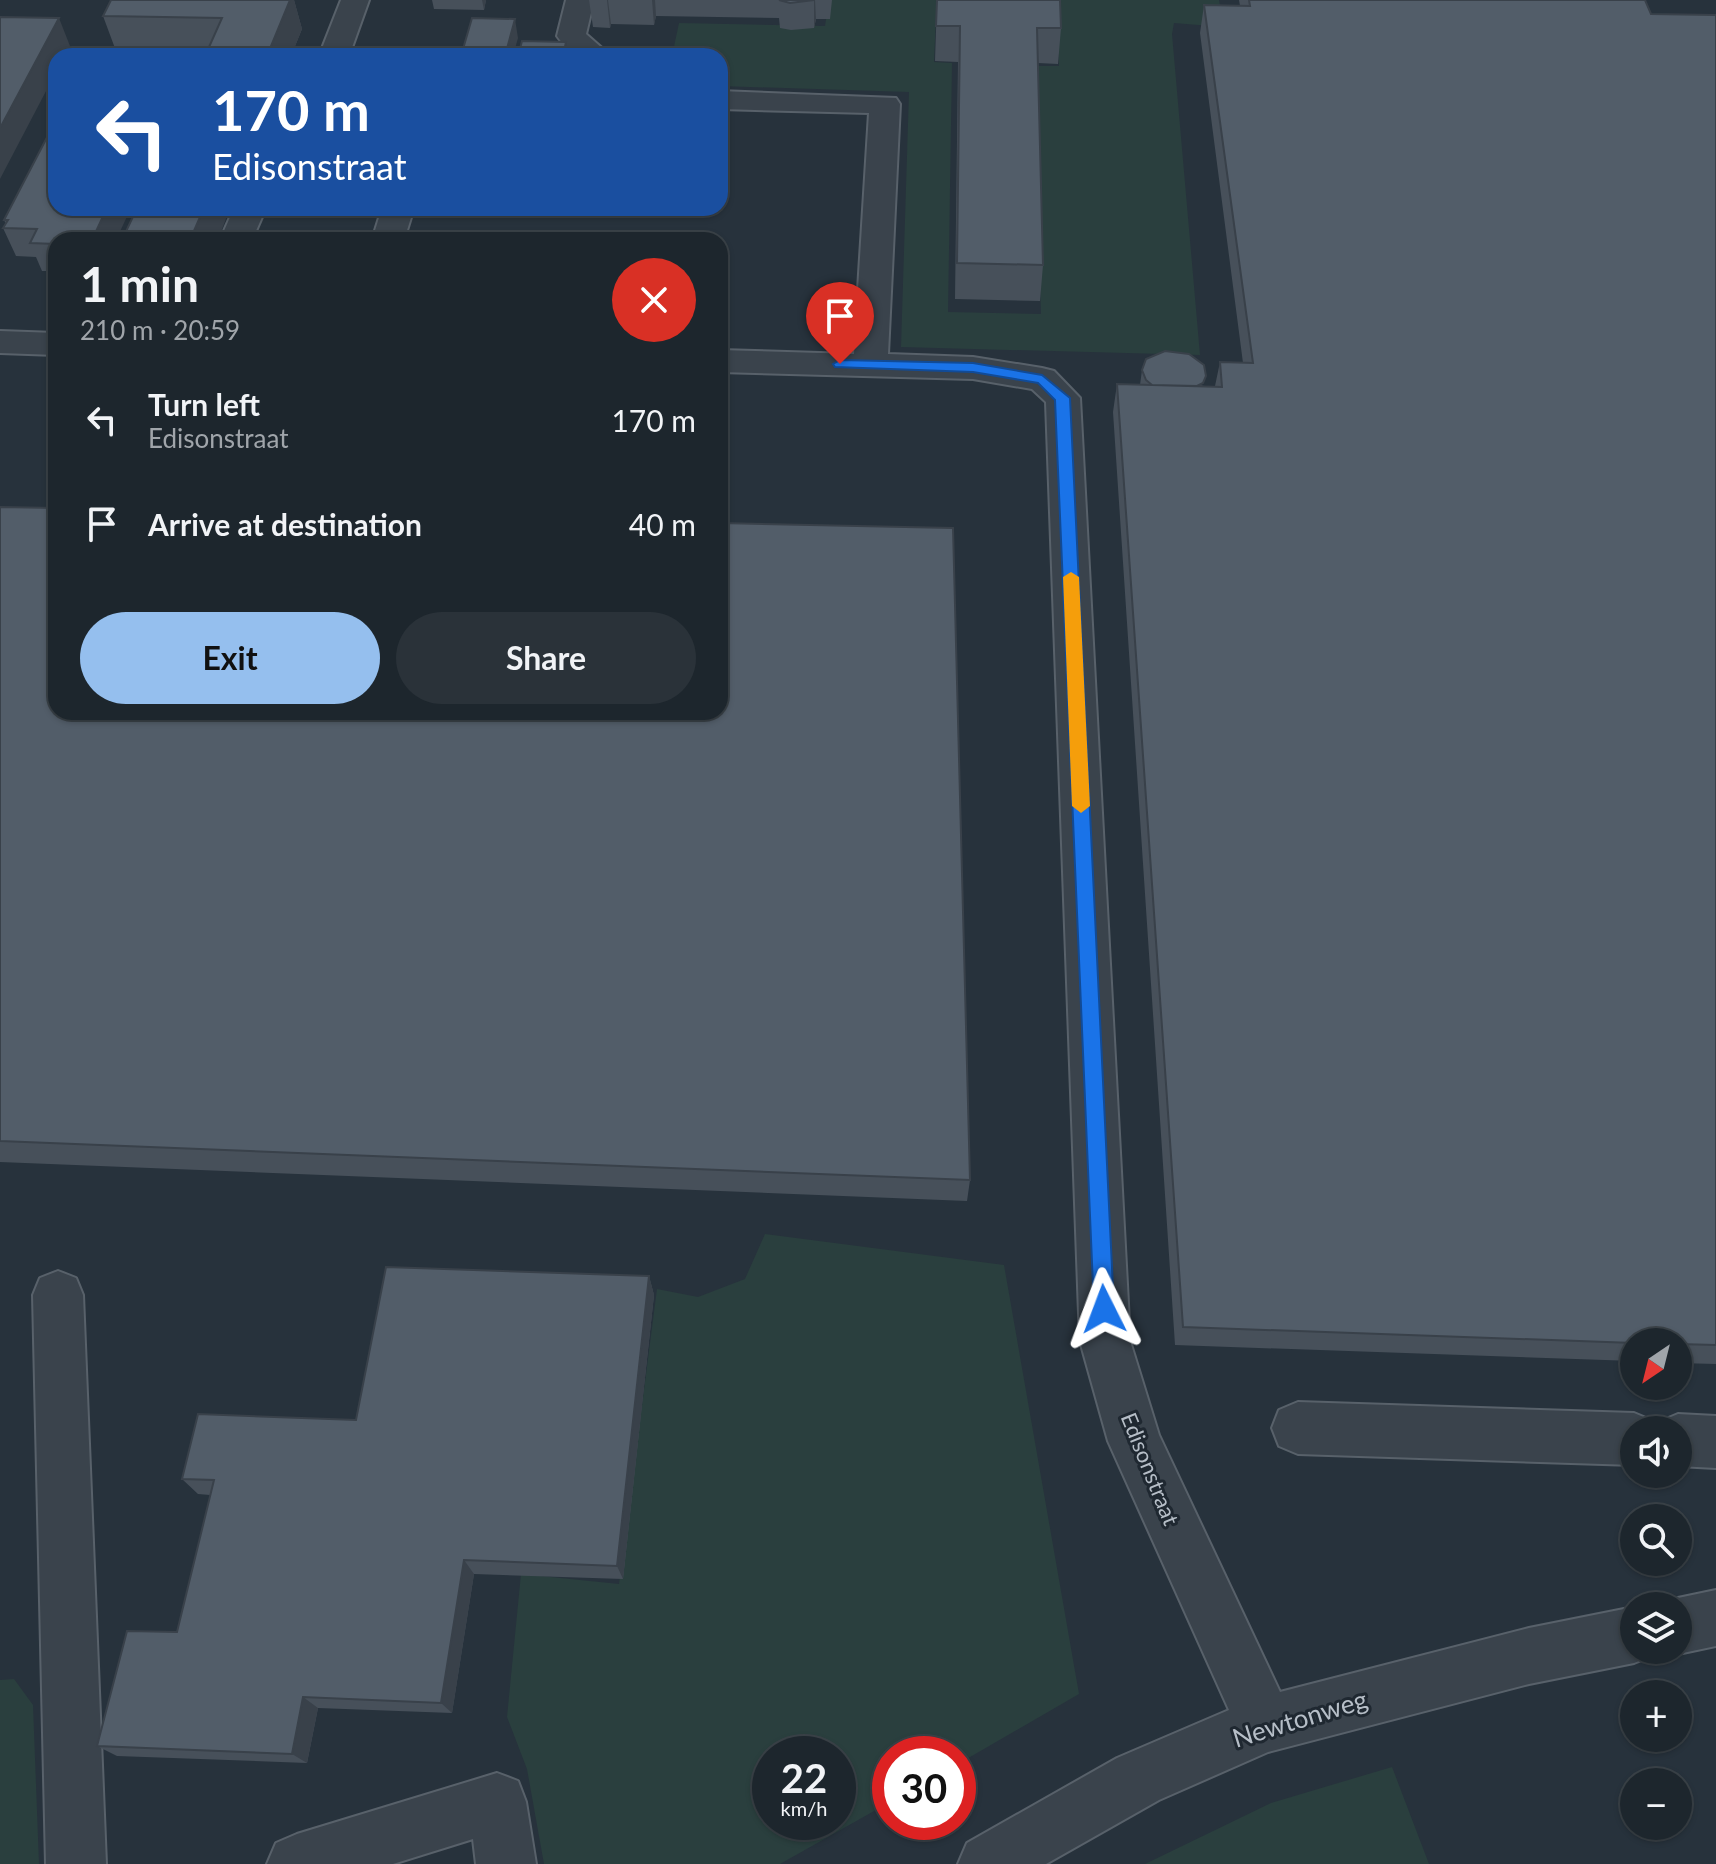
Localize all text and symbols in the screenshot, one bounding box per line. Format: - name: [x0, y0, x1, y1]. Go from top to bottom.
- text: 170 m: [212, 76, 370, 143]
- icon: left: [80, 80, 184, 184]
- text: Edisonstraat: [212, 144, 407, 188]
- text: 1 min: [80, 255, 199, 312]
- button: close: [612, 258, 696, 342]
- pin: [806, 282, 874, 364]
- icon: arrive: [818, 294, 862, 338]
- text: 210 m · 20:59: [80, 314, 240, 346]
- text: Turn left: [148, 386, 260, 422]
- icon: left: [80, 398, 124, 442]
- text: 170 m: [611, 402, 696, 438]
- text: Edisonstraat: [148, 422, 289, 454]
- icon: arrive: [80, 502, 124, 546]
- text: Arrive at destination: [148, 506, 422, 542]
- text: 40 m: [629, 506, 696, 542]
- button: Exit: [80, 612, 380, 704]
- button: Share: [396, 612, 696, 704]
- position arrow: [1062, 1267, 1146, 1351]
- north arrow: [1620, 1328, 1692, 1400]
- map controls: [1620, 1328, 1692, 1840]
- street label: Edisonstraat: [1116, 1409, 1185, 1529]
- button: sound: [1620, 1416, 1692, 1488]
- button: search: [1620, 1504, 1692, 1576]
- button: layers: [1620, 1592, 1692, 1664]
- button: +: [1620, 1680, 1692, 1752]
- street label: Newtonweg: [1228, 1682, 1371, 1754]
- speed limit sign: 30: [872, 1736, 976, 1840]
- text: 22: [781, 1754, 827, 1802]
- button: −: [1620, 1768, 1692, 1840]
- text: km/h: [781, 1796, 827, 1820]

